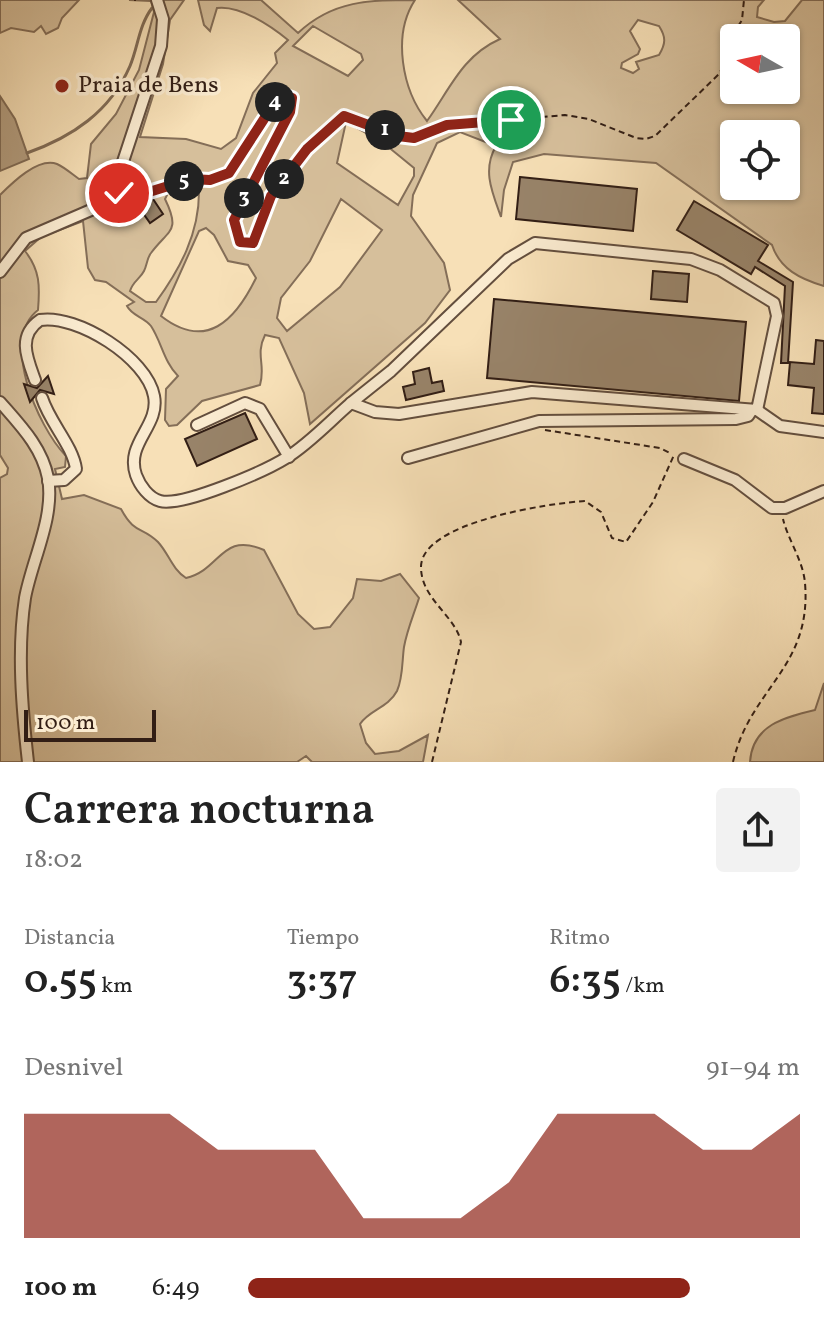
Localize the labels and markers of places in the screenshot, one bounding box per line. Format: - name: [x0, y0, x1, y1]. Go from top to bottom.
- place label: Praia de Bens: [78, 69, 219, 103]
- marker: Praia de Bens: [53, 77, 71, 95]
- pin: 4: [255, 82, 295, 122]
- pin: [477, 86, 545, 154]
- pin: 1: [365, 110, 405, 150]
- pin: [85, 159, 153, 227]
- pin: 2: [264, 159, 304, 199]
- pin: 5: [164, 161, 204, 201]
- pin: 3: [224, 178, 264, 218]

